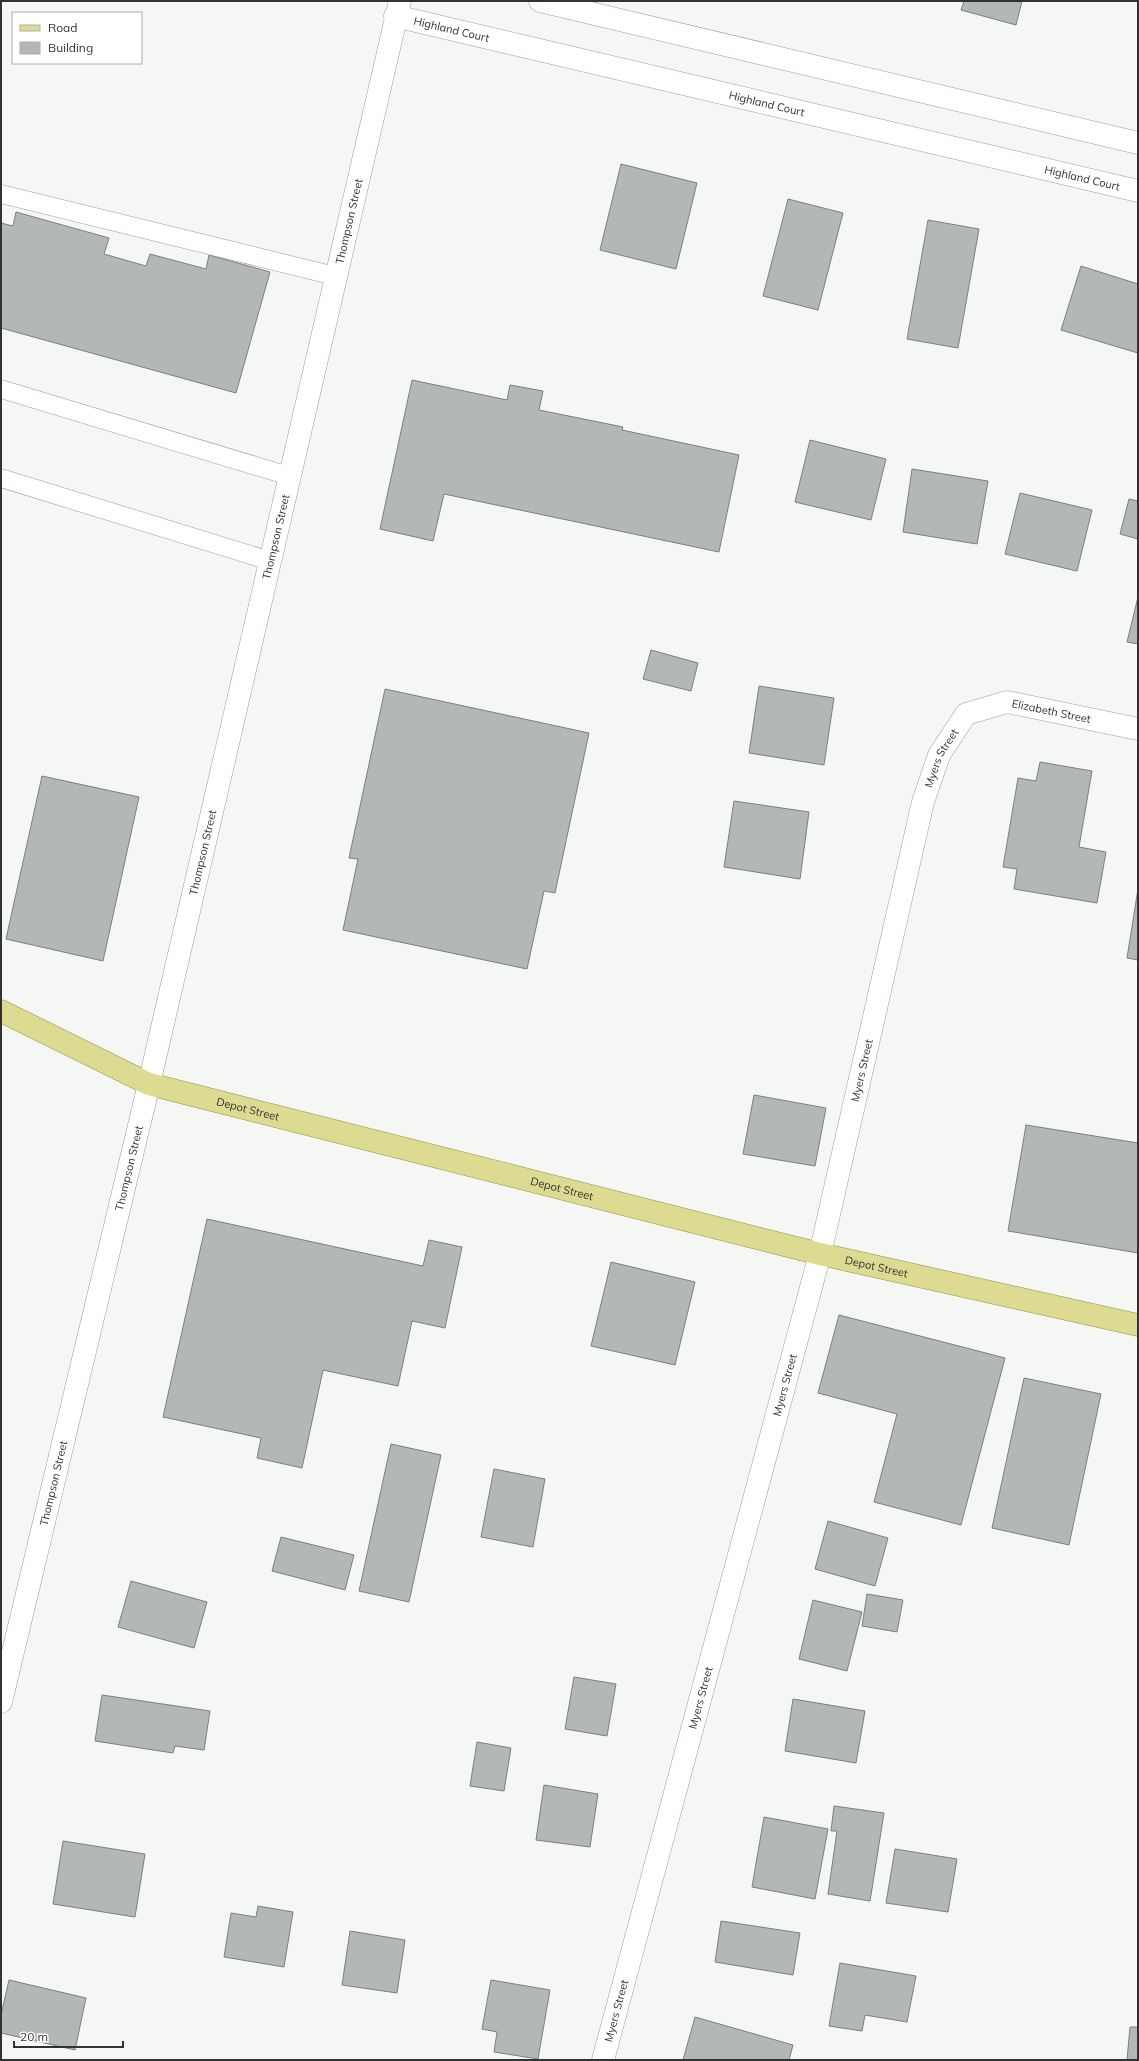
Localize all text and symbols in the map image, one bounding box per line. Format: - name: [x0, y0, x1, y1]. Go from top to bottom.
- legend: [12, 12, 142, 64]
- street label: Highland Court: [412, 14, 491, 45]
- text: Road: [48, 20, 77, 35]
- text: Building: [48, 40, 93, 55]
- street label: Highland Court: [728, 88, 806, 119]
- street label: Highland Court: [1043, 162, 1122, 194]
- street label: Thompson Street: [332, 177, 366, 265]
- street label: Thompson Street: [259, 493, 292, 581]
- street label: Elizabeth Street: [1011, 696, 1092, 726]
- street label: Myers Street: [921, 726, 961, 789]
- street label: Thompson Street: [186, 808, 219, 897]
- street label: Myers Street: [848, 1038, 876, 1103]
- street label: Depot Street: [215, 1094, 281, 1124]
- street label: Thompson Street: [112, 1124, 146, 1212]
- street label: Depot Street: [529, 1174, 595, 1203]
- street label: Depot Street: [844, 1253, 909, 1280]
- street label: Myers Street: [770, 1352, 800, 1418]
- street label: Thompson Street: [36, 1439, 70, 1527]
- street label: Myers Street: [685, 1665, 716, 1731]
- street label: Myers Street: [601, 1978, 631, 2043]
- scale bar: [14, 2023, 123, 2049]
- text: 20 m: [20, 2029, 48, 2044]

